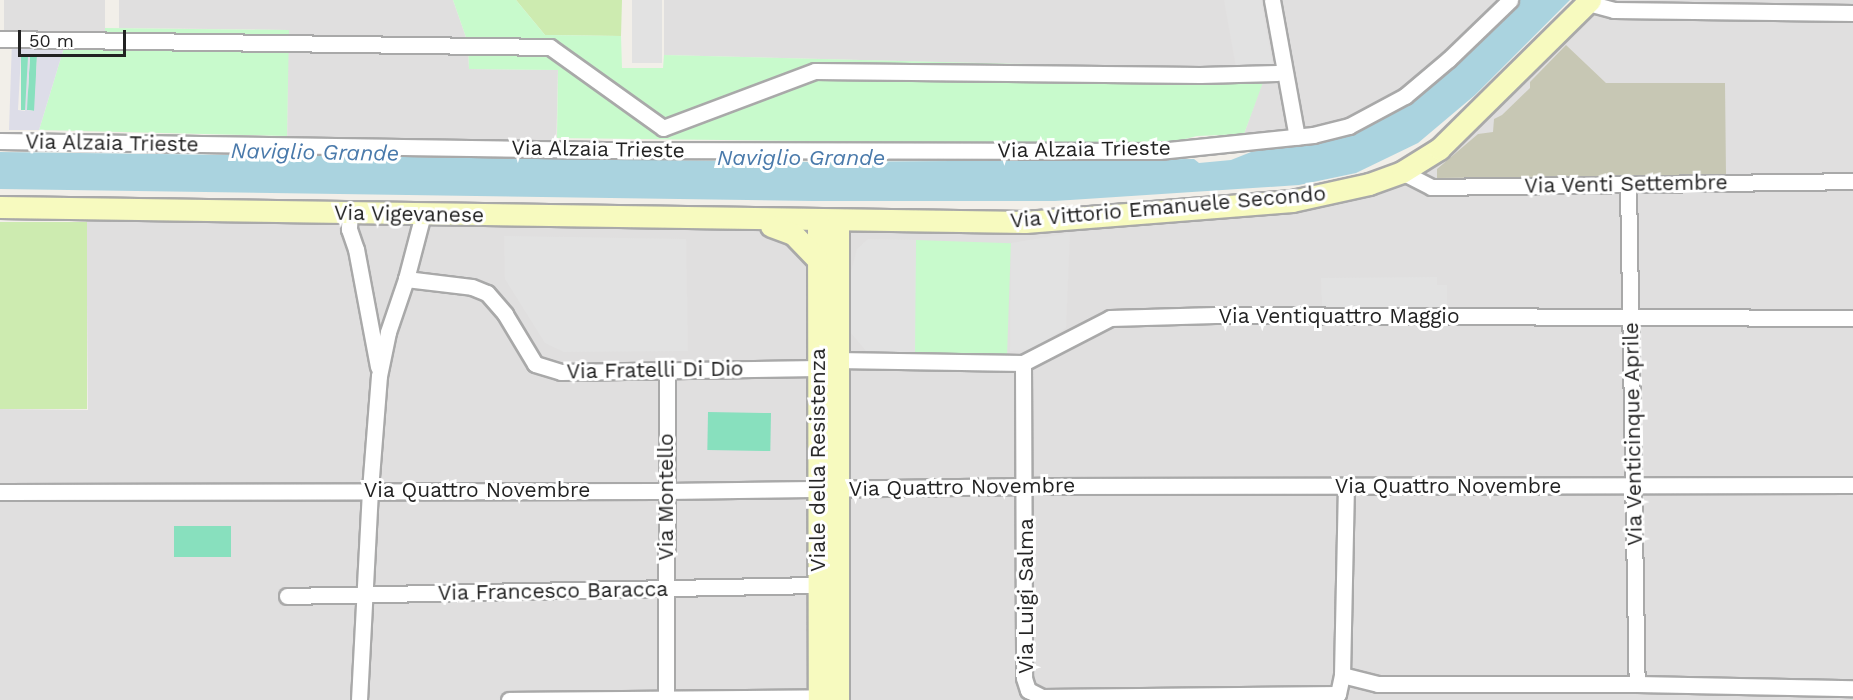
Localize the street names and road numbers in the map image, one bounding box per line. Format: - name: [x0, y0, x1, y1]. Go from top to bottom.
- street label: Via Alzaia Trieste: [24, 129, 200, 157]
- street label: Via Alzaia Trieste: [510, 135, 686, 163]
- street label: Via Alzaia Trieste: [996, 135, 1172, 163]
- street label: Via Venti Settembre: [1524, 170, 1728, 198]
- street label: Via Vittorio Emanuele Secondo: [1009, 181, 1327, 233]
- street label: Via Vigevanese: [333, 200, 485, 228]
- street label: Via Ventiquattro Maggio: [1218, 303, 1460, 329]
- street label: Via Venticinque Aprile: [1618, 321, 1648, 547]
- street label: Viale della Resistenza: [805, 348, 831, 572]
- street label: Via Fratelli Di Dio: [566, 356, 744, 384]
- street label: Via Montello: [653, 433, 679, 561]
- street label: Via Quattro Novembre: [848, 472, 1076, 502]
- street label: Via Quattro Novembre: [1334, 473, 1562, 499]
- street label: Via Quattro Novembre: [363, 477, 591, 503]
- street label: Via Luigi Salma: [1013, 518, 1039, 674]
- street label: Via Francesco Baracca: [437, 576, 669, 606]

